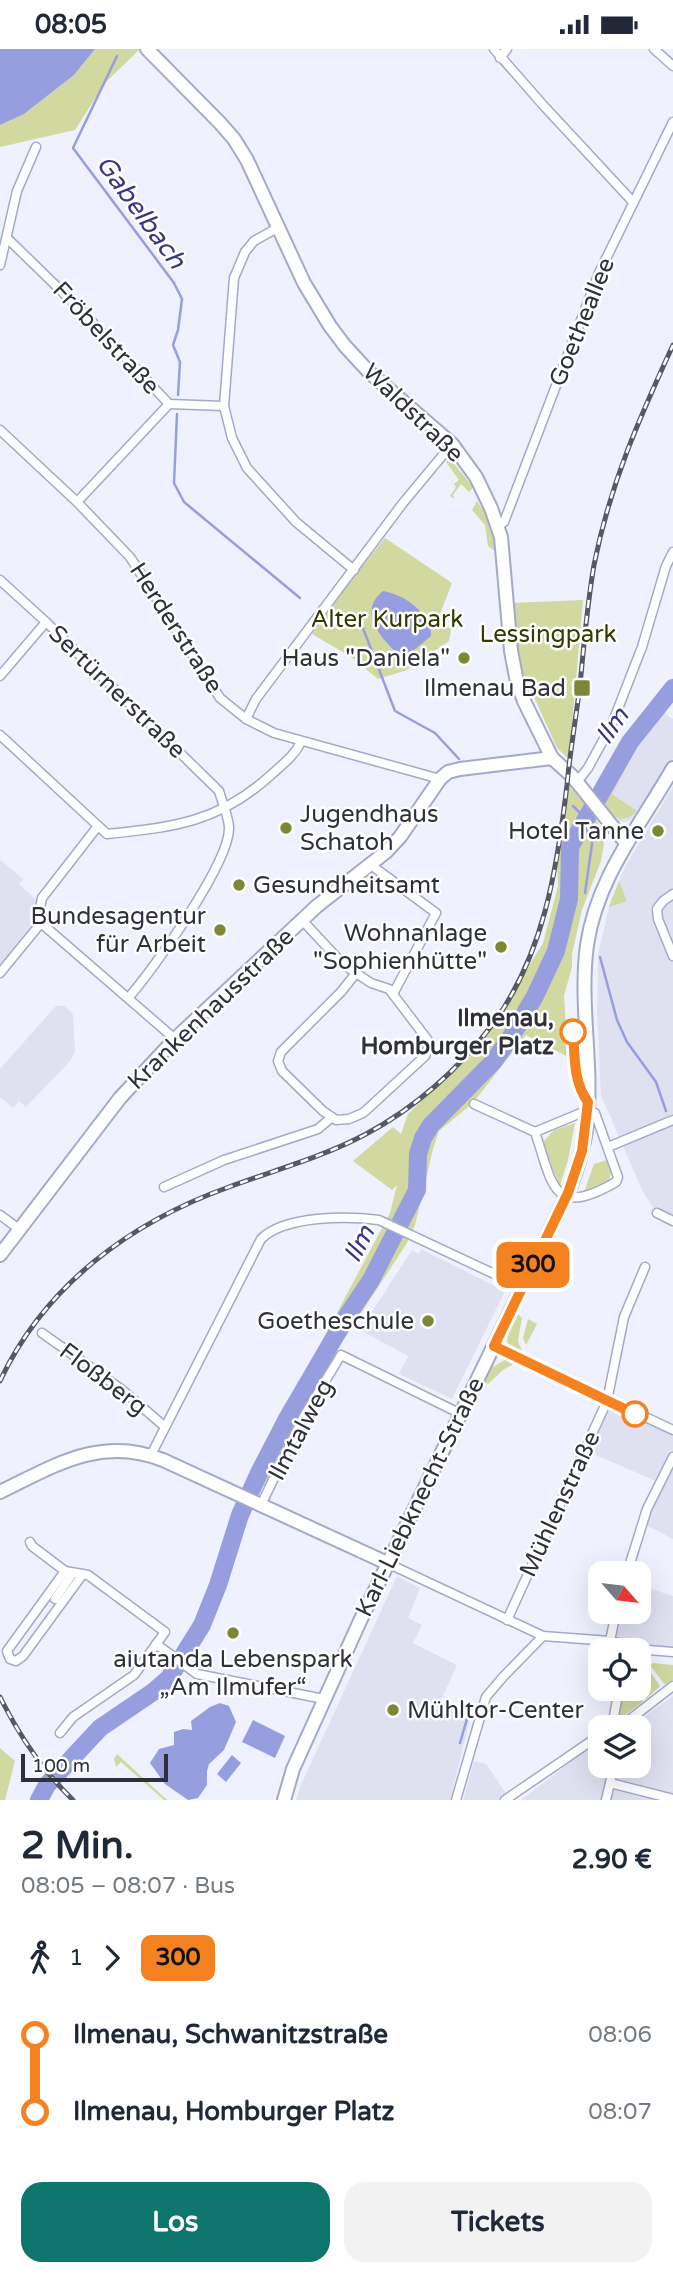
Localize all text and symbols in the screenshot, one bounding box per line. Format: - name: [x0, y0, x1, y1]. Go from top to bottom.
- text: 08:05: [35, 9, 107, 40]
- water label: Gabelbach: [89, 149, 193, 276]
- street label: Goetheallee: [543, 253, 621, 391]
- street label: Fröbelstraße: [46, 276, 166, 400]
- street label: Waldstraße: [356, 358, 470, 468]
- street label: Herderstraße: [123, 557, 229, 699]
- park label: Alter Kurpark: [311, 605, 463, 634]
- street label: Sertürnerstraße: [42, 619, 192, 765]
- park label: Lessingpark: [479, 620, 617, 649]
- place label: Haus "Daniela": [281, 644, 450, 673]
- marker: Haus "Daniela": [456, 650, 472, 666]
- place label: Ilmenau Bad: [424, 674, 566, 703]
- marker: Ilmenau Bad: [572, 678, 592, 698]
- water label: Ilm: [589, 701, 636, 750]
- place label: Jugendhaus Schatoh: [300, 800, 438, 857]
- place label: Hotel Tanne: [508, 817, 644, 846]
- marker: Jugendhaus Schatoh: [278, 820, 294, 836]
- marker: Hotel Tanne: [650, 823, 666, 839]
- place label: Gesundheitsamt: [253, 871, 440, 900]
- marker: Gesundheitsamt: [231, 877, 247, 893]
- place label: Bundesagentur für Arbeit: [31, 902, 207, 959]
- place label: Wohnanlage "Sophienhütte": [313, 919, 487, 976]
- street label: Krankenhausstraße: [122, 922, 300, 1096]
- marker: Bundesagentur für Arbeit: [212, 922, 228, 938]
- marker: Wohnanlage "Sophienhütte": [493, 939, 509, 955]
- place label: Ilmenau, Homburger Platz: [361, 1004, 554, 1061]
- marker: Ilmenau, Homburger Platz: [560, 1019, 586, 1045]
- water label: Ilm: [337, 1219, 382, 1268]
- line badge: 300: [493, 1242, 573, 1288]
- text: 300: [510, 1250, 556, 1279]
- place label: Goetheschule: [257, 1307, 414, 1336]
- marker: Goetheschule: [420, 1313, 436, 1329]
- street label: Floßberg: [53, 1337, 153, 1421]
- street label: Karl-Liebknecht-Straße: [349, 1373, 491, 1621]
- street label: Ilmtalweg: [262, 1374, 340, 1486]
- unlabelled marker: [622, 1401, 648, 1427]
- street label: Mühlenstraße: [514, 1426, 606, 1582]
- north arrow: [588, 1561, 651, 1624]
- map controls: [588, 1561, 651, 1778]
- marker: aiutanda Lebenspark „Am Ilmufer“: [225, 1625, 241, 1641]
- button: locate: [588, 1638, 651, 1701]
- place label: aiutanda Lebenspark „Am Ilmufer“: [113, 1645, 353, 1702]
- place label: Mühltor-Center: [407, 1696, 584, 1725]
- marker: Mühltor-Center: [385, 1702, 401, 1718]
- button: layers: [588, 1715, 651, 1778]
- scale bar: [21, 1751, 168, 1783]
- text: 100 m: [32, 1755, 90, 1777]
- text: 2 Min.: [21, 1823, 134, 1869]
- text: 2.90 €: [572, 1844, 652, 1875]
- text: 08:05 – 08:07 · Bus: [21, 1872, 235, 1900]
- icon: walk: [21, 1939, 59, 1977]
- icon: forward: [93, 1939, 131, 1977]
- text: 300: [155, 1943, 201, 1972]
- text: 1: [69, 1944, 83, 1972]
- text: Ilmenau, Schwanitzstraße: [73, 2019, 388, 2050]
- text: 08:06: [588, 2021, 652, 2049]
- text: Ilmenau, Homburger Platz: [73, 2096, 394, 2127]
- text: 08:07: [588, 2098, 652, 2126]
- button: Los: [21, 2182, 330, 2262]
- button: Tickets: [344, 2182, 652, 2262]

